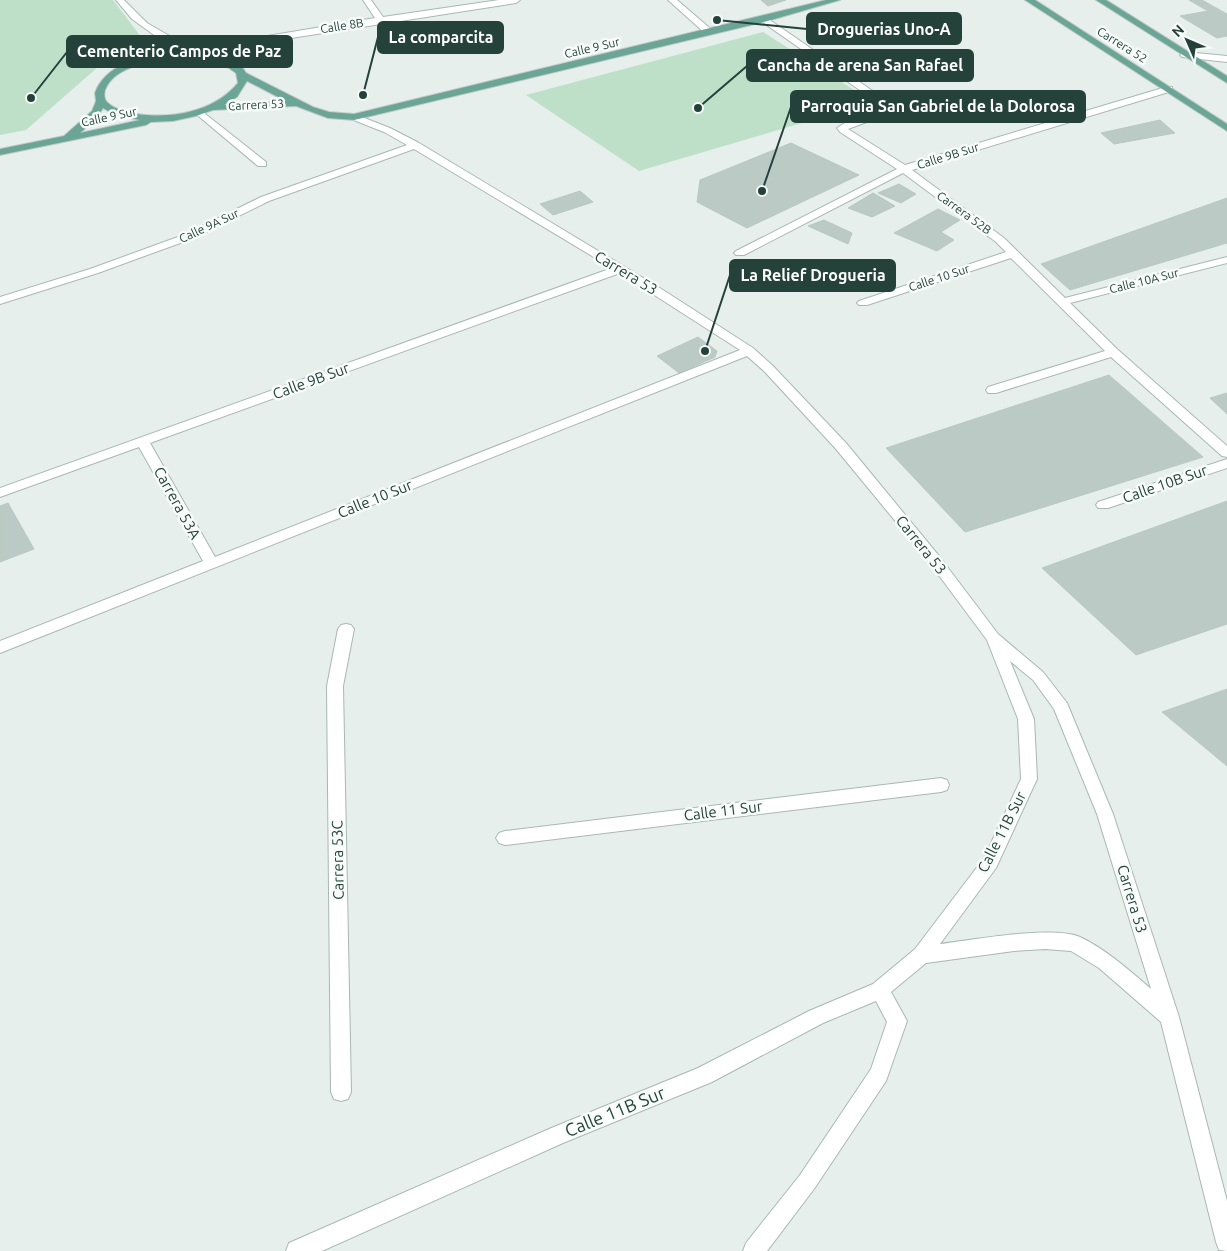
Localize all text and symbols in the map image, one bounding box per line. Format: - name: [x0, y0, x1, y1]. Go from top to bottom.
- callout: Droguerias Uno-A: [807, 13, 961, 44]
- north arrow: [1162, 15, 1212, 65]
- street label: Calle 8B: [319, 16, 364, 35]
- text: Droguerias Uno-A: [817, 20, 952, 38]
- text: N: [1168, 21, 1187, 40]
- callout: La comparcita: [378, 22, 503, 53]
- street label: Carrera 52: [1095, 24, 1150, 65]
- text: La comparcita: [389, 28, 493, 46]
- street label: Calle 9 Sur: [563, 35, 621, 60]
- callout: Cementerio Campos de Paz: [67, 36, 292, 67]
- text: Cementerio Campos de Paz: [77, 42, 281, 60]
- callout: Cancha de arena San Rafael: [747, 50, 973, 81]
- text: Cancha de arena San Rafael: [757, 56, 963, 74]
- callout: Parroquia San Gabriel de la Dolorosa: [791, 91, 1085, 122]
- street label: Carrera 53: [228, 97, 284, 112]
- text: Parroquia San Gabriel de la Dolorosa: [801, 97, 1075, 115]
- street label: Calle 9 Sur: [80, 104, 138, 129]
- street label: Calle 9B Sur: [915, 140, 981, 171]
- street label: Carrera 52B: [935, 189, 994, 237]
- street label: Calle 9A Sur: [177, 206, 241, 245]
- street label: Carrera 53: [592, 247, 661, 298]
- callout: La Relief Drogueria: [730, 260, 895, 291]
- street label: Calle 10 Sur: [907, 261, 971, 293]
- text: La Relief Drogueria: [740, 266, 886, 284]
- street label: Calle 10A Sur: [1108, 266, 1180, 295]
- street label: Calle 9B Sur: [270, 359, 352, 402]
- street label: Calle 10B Sur: [1120, 461, 1210, 506]
- street label: Carrera 53A: [151, 464, 204, 542]
- street label: Calle 10 Sur: [335, 476, 415, 521]
- street label: Carrera 53: [893, 512, 950, 577]
- street label: Calle 11B Sur: [974, 788, 1029, 875]
- street label: Calle 11 Sur: [683, 797, 763, 824]
- street label: Carrera 53C: [328, 820, 347, 900]
- street label: Carrera 53: [1114, 863, 1151, 935]
- street label: Calle 11B Sur: [562, 1082, 668, 1140]

